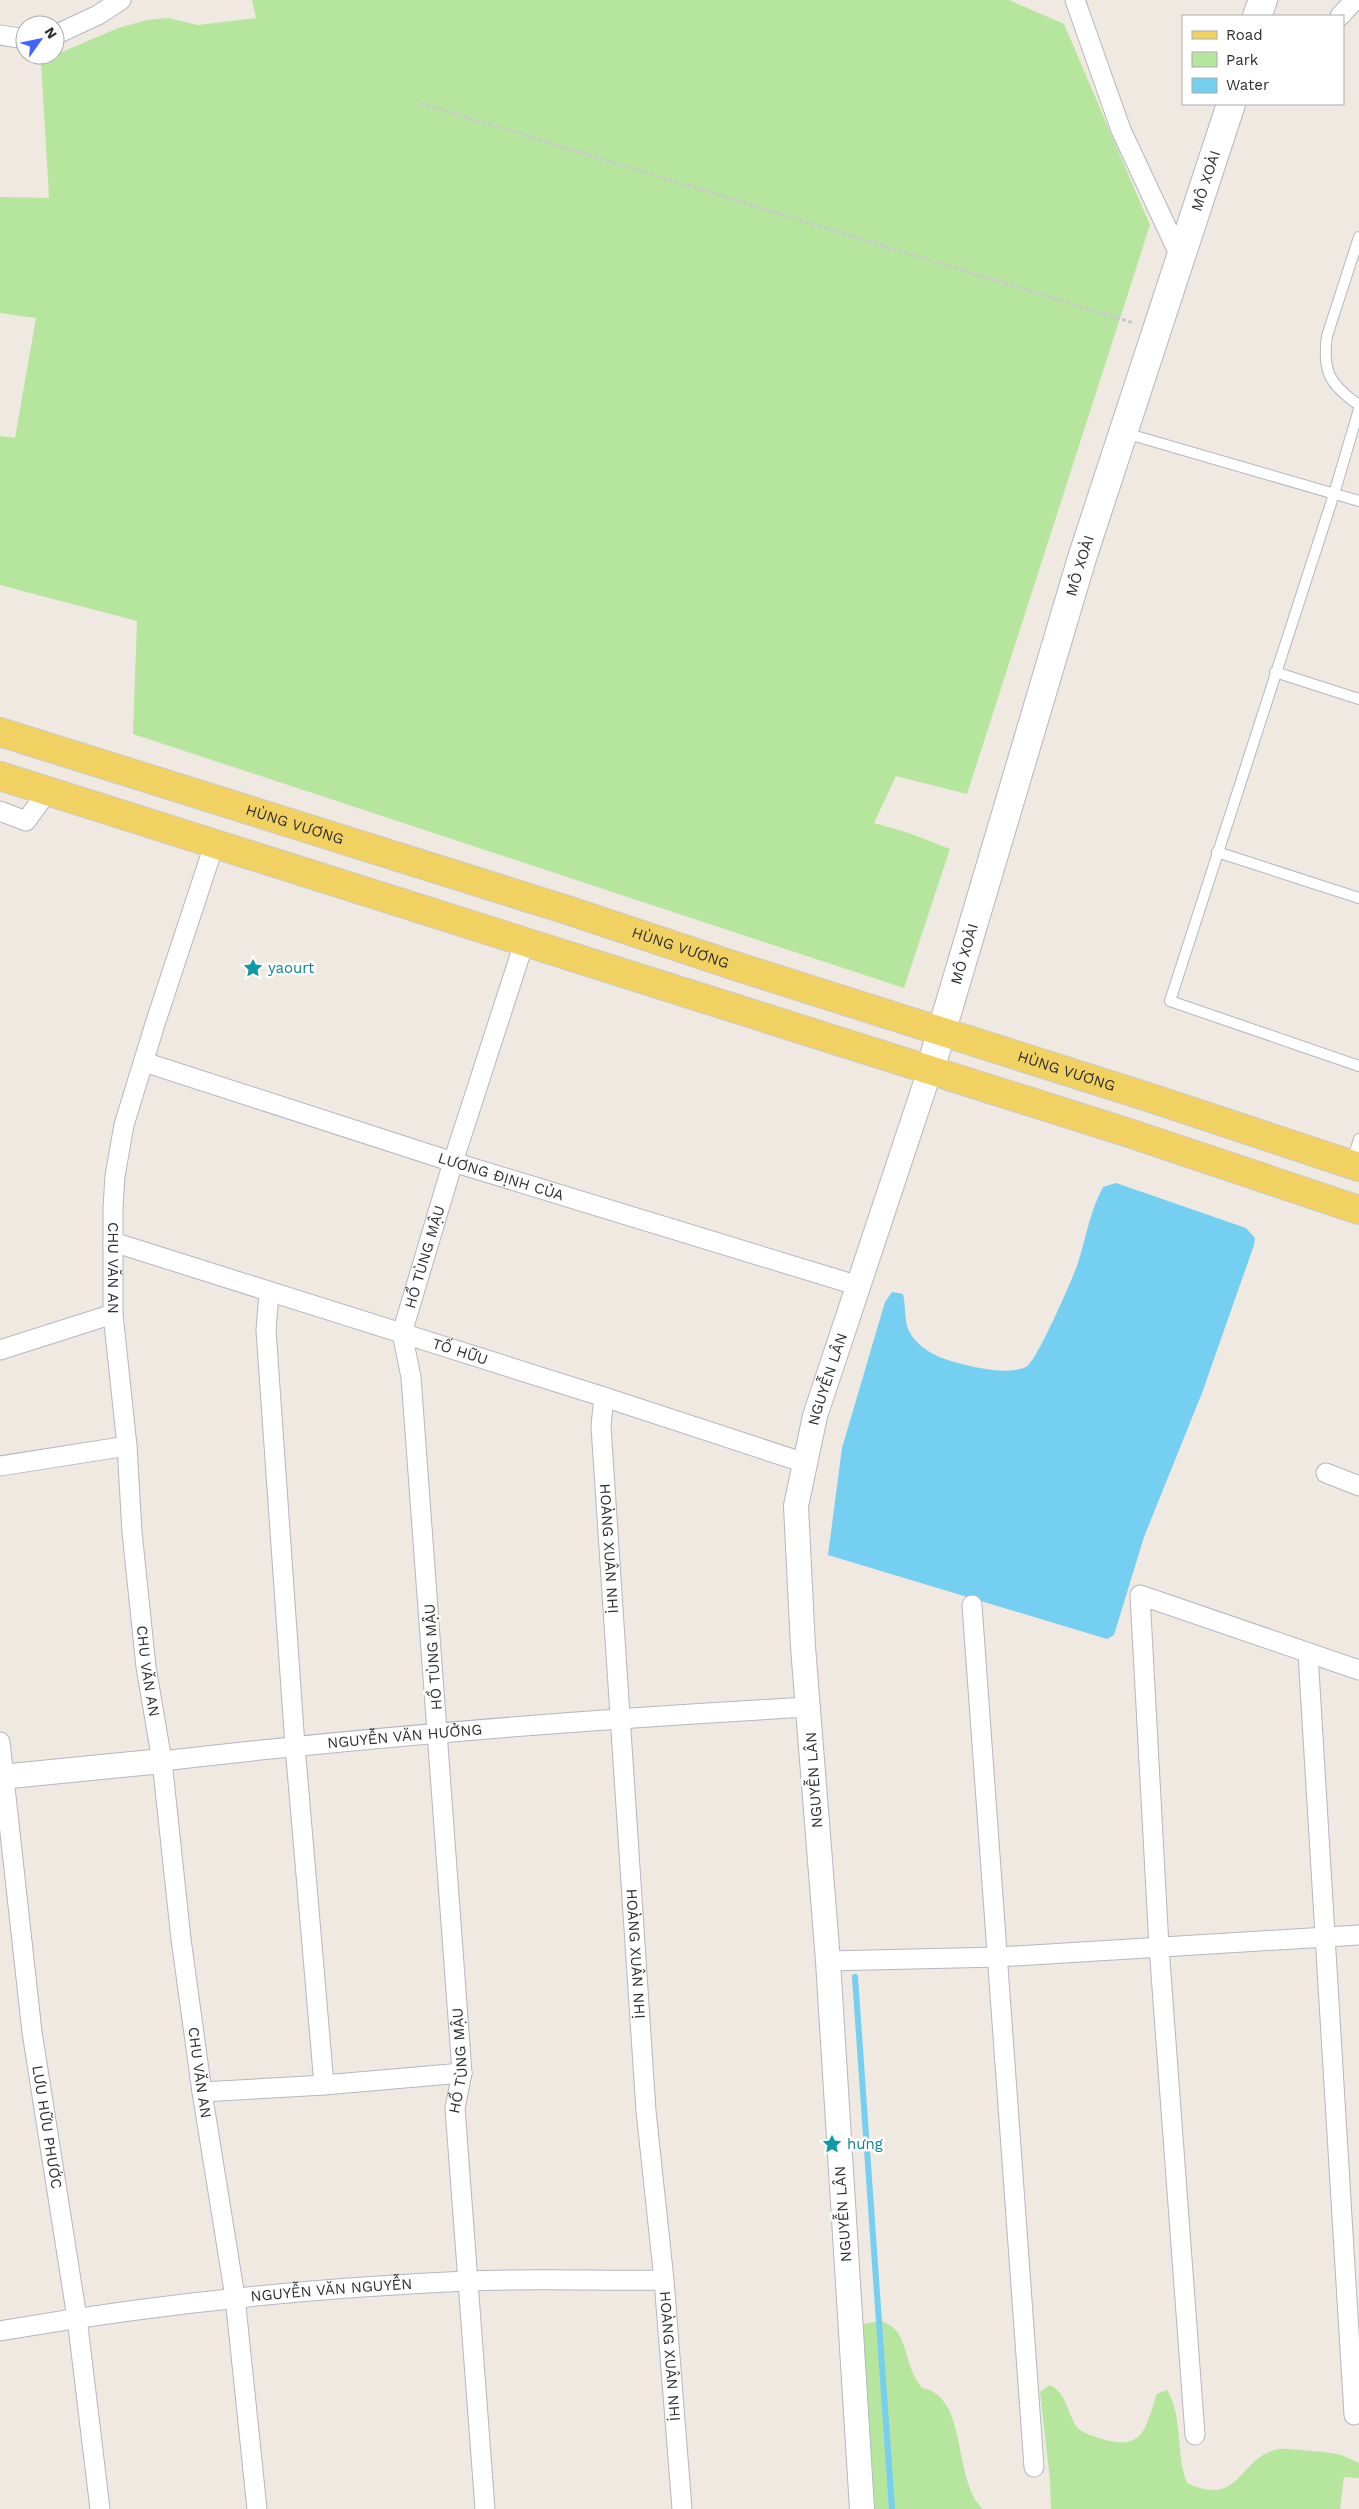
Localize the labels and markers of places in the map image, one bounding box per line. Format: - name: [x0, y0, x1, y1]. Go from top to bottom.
- place icon: yaourt: [242, 957, 264, 979]
- place label: yaourt: [268, 959, 315, 977]
- place icon: hưng: [821, 2133, 843, 2155]
- place label: hưng: [847, 2135, 883, 2153]

